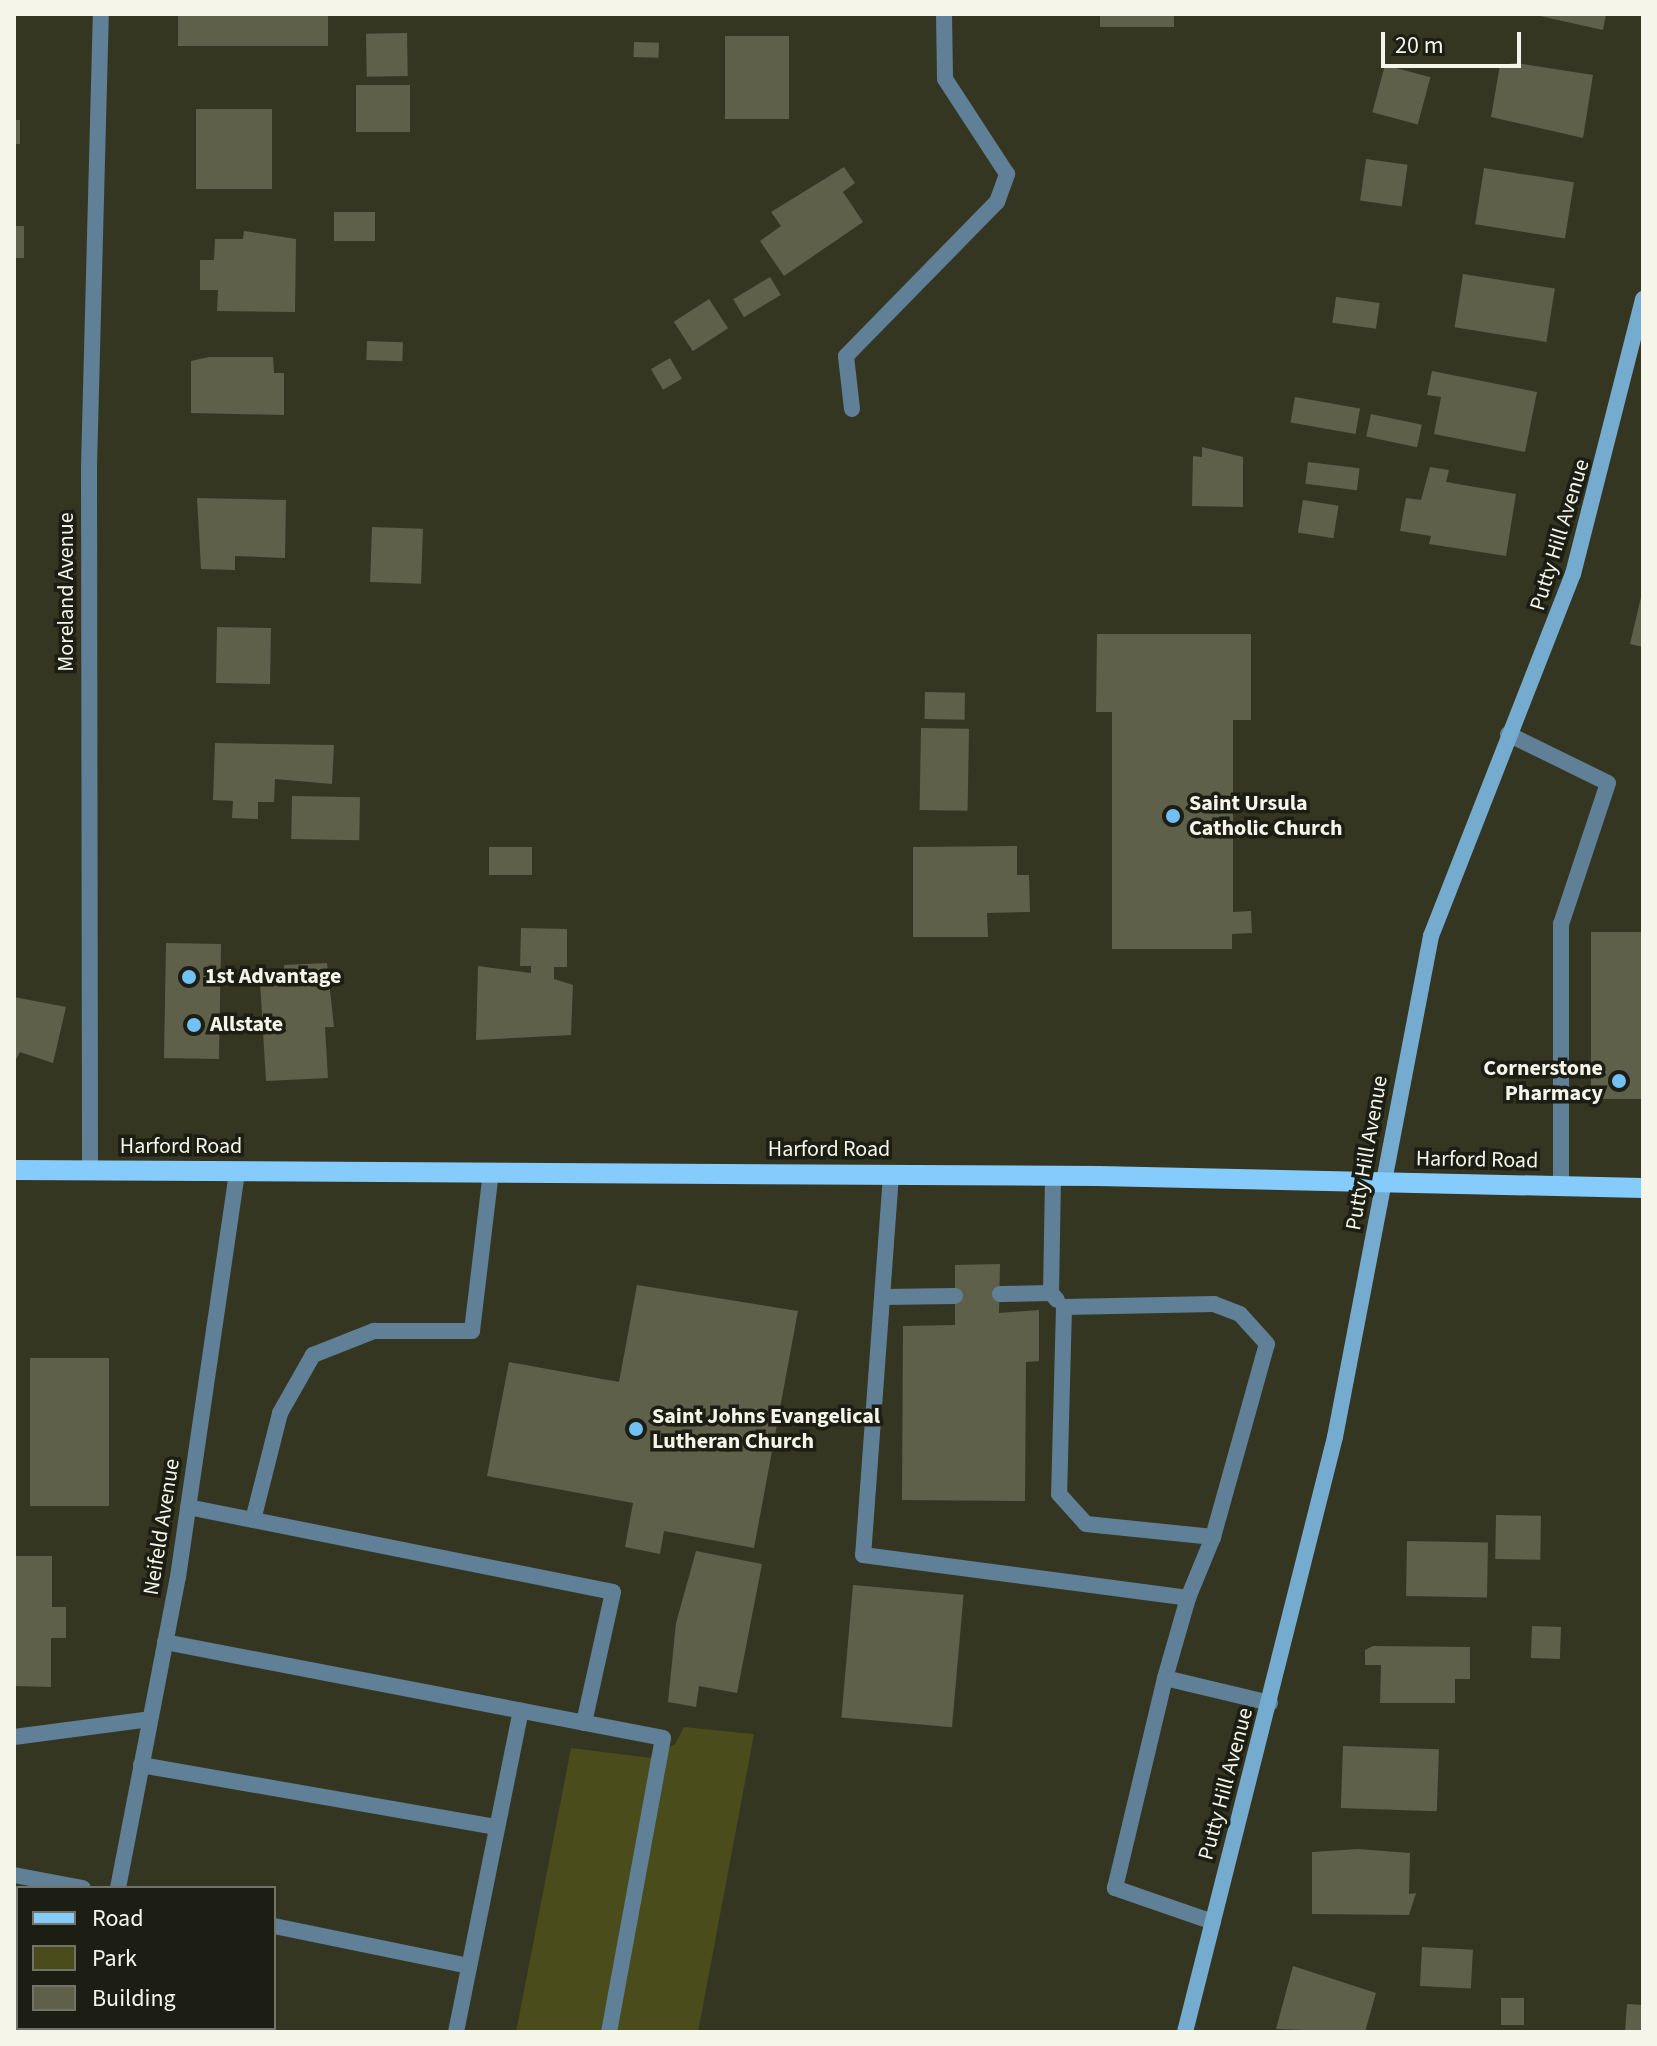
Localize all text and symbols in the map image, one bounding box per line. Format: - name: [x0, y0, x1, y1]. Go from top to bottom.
- scale bar: [1385, 16, 1525, 66]
- text: 20 m: [1395, 28, 1444, 63]
- street label: Putty Hill Avenue: [1524, 456, 1596, 614]
- street label: Moreland Avenue: [54, 512, 80, 672]
- place label: Saint Ursula Catholic Church: [1189, 790, 1343, 842]
- marker: Saint Ursula Catholic Church: [1164, 807, 1182, 825]
- place label: 1st Advantage: [205, 964, 342, 990]
- marker: 1st Advantage: [180, 968, 198, 986]
- place label: Allstate: [210, 1012, 283, 1038]
- marker: Allstate: [185, 1016, 203, 1034]
- place label: Cornerstone Pharmacy: [1483, 1055, 1603, 1106]
- marker: Cornerstone Pharmacy: [1610, 1072, 1628, 1090]
- street label: Putty Hill Avenue: [1340, 1074, 1394, 1232]
- street label: Harford Road: [120, 1134, 242, 1160]
- street label: Harford Road: [768, 1137, 890, 1163]
- street label: Harford Road: [1416, 1146, 1538, 1174]
- place label: Saint Johns Evangelical Lutheran Church: [652, 1403, 880, 1454]
- marker: Saint Johns Evangelical Lutheran Church: [627, 1420, 645, 1438]
- street label: Neifeld Avenue: [138, 1457, 186, 1597]
- street label: Putty Hill Avenue: [1193, 1705, 1259, 1863]
- legend: [16, 1886, 276, 2030]
- text: Road: [92, 1901, 144, 1936]
- text: Park: [92, 1941, 137, 1976]
- text: Building: [92, 1981, 176, 2016]

